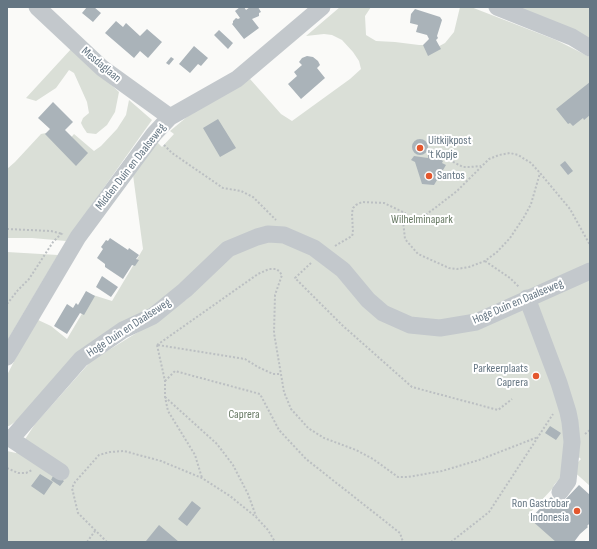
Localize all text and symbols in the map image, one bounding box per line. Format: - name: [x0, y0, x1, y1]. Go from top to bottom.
- street label: Mesdaglaan: [78, 44, 124, 86]
- street label: Midden Duin en Daalseweg: [93, 121, 169, 213]
- place label: Uitkijkpost 't Kopje: [428, 134, 471, 162]
- marker: Uitkijkpost 't Kopje: [415, 143, 425, 153]
- place label: Santos: [437, 169, 465, 183]
- marker: Santos: [424, 171, 434, 181]
- park label: Wilhelminapark: [391, 213, 453, 227]
- street label: Hoge Duin en Daalseweg: [470, 276, 566, 328]
- street label: Hoge Duin en Daalseweg: [84, 295, 174, 361]
- place label: Parkeerplaats Caprera: [473, 362, 528, 390]
- marker: Parkeerplaats Caprera: [531, 371, 541, 381]
- park label: Caprera: [228, 408, 260, 422]
- place label: Ron Gastrobar Indonesia: [512, 497, 569, 525]
- marker: Ron Gastrobar Indonesia: [572, 506, 582, 516]

